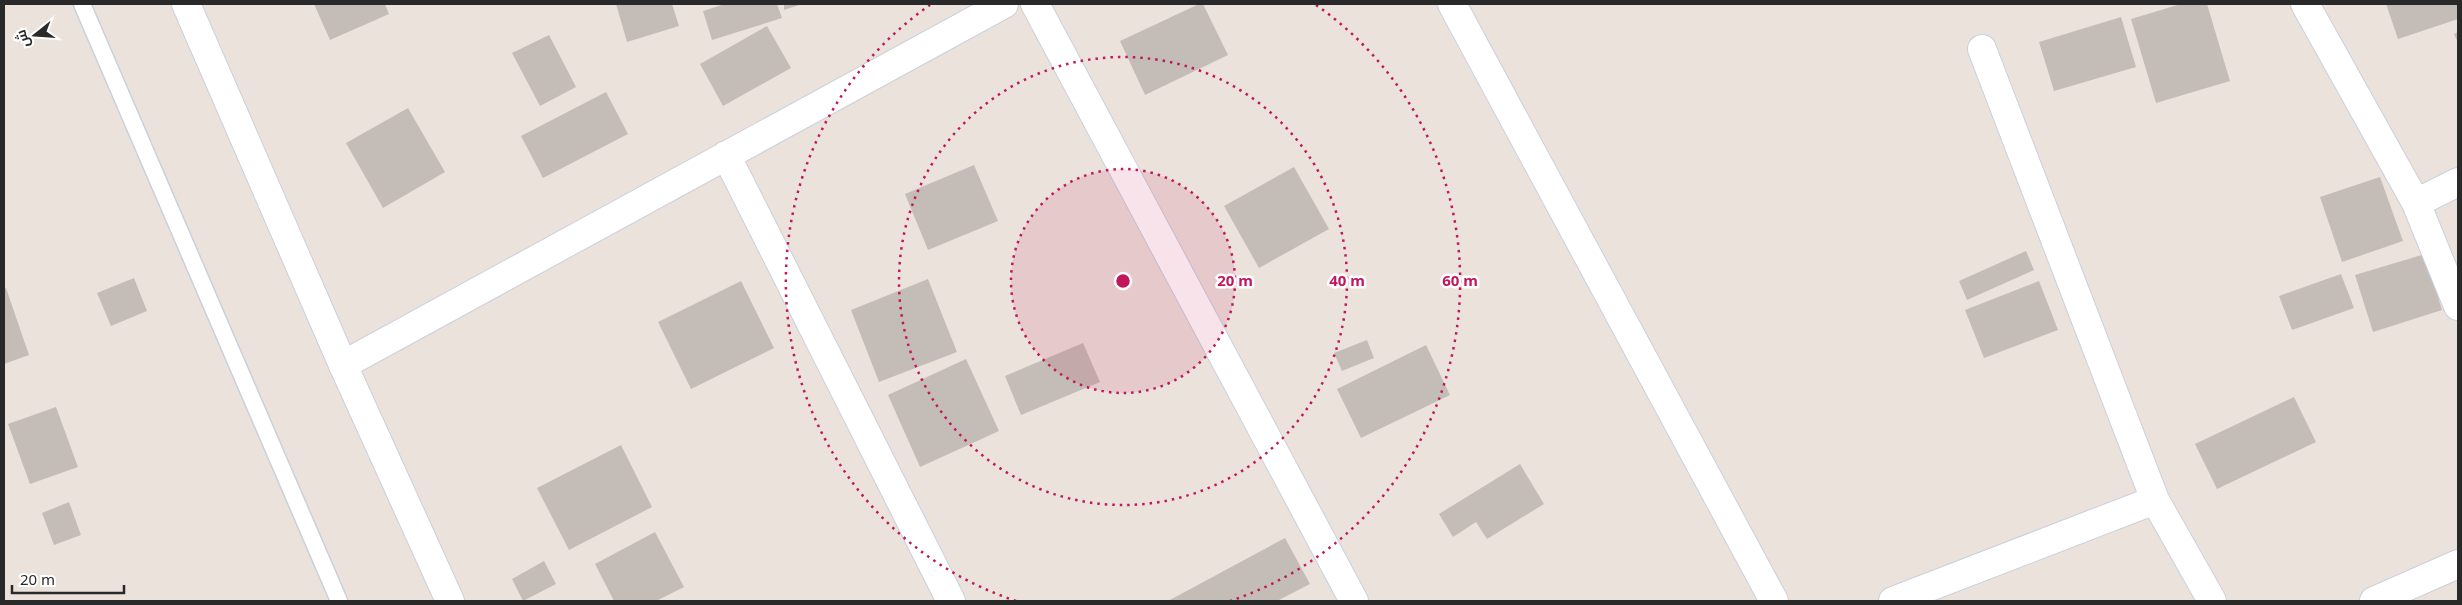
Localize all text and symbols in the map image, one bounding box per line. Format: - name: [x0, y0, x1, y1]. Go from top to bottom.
- north arrow: [10, 10, 60, 60]
- text: ش: [10, 28, 34, 50]
- text: 20 m: [1217, 270, 1253, 290]
- text: 40 m: [1329, 270, 1365, 290]
- text: 60 m: [1442, 270, 1478, 290]
- centre of rings: [1114, 272, 1132, 290]
- scale bar: [12, 562, 125, 594]
- text: 20 m: [20, 569, 55, 589]

